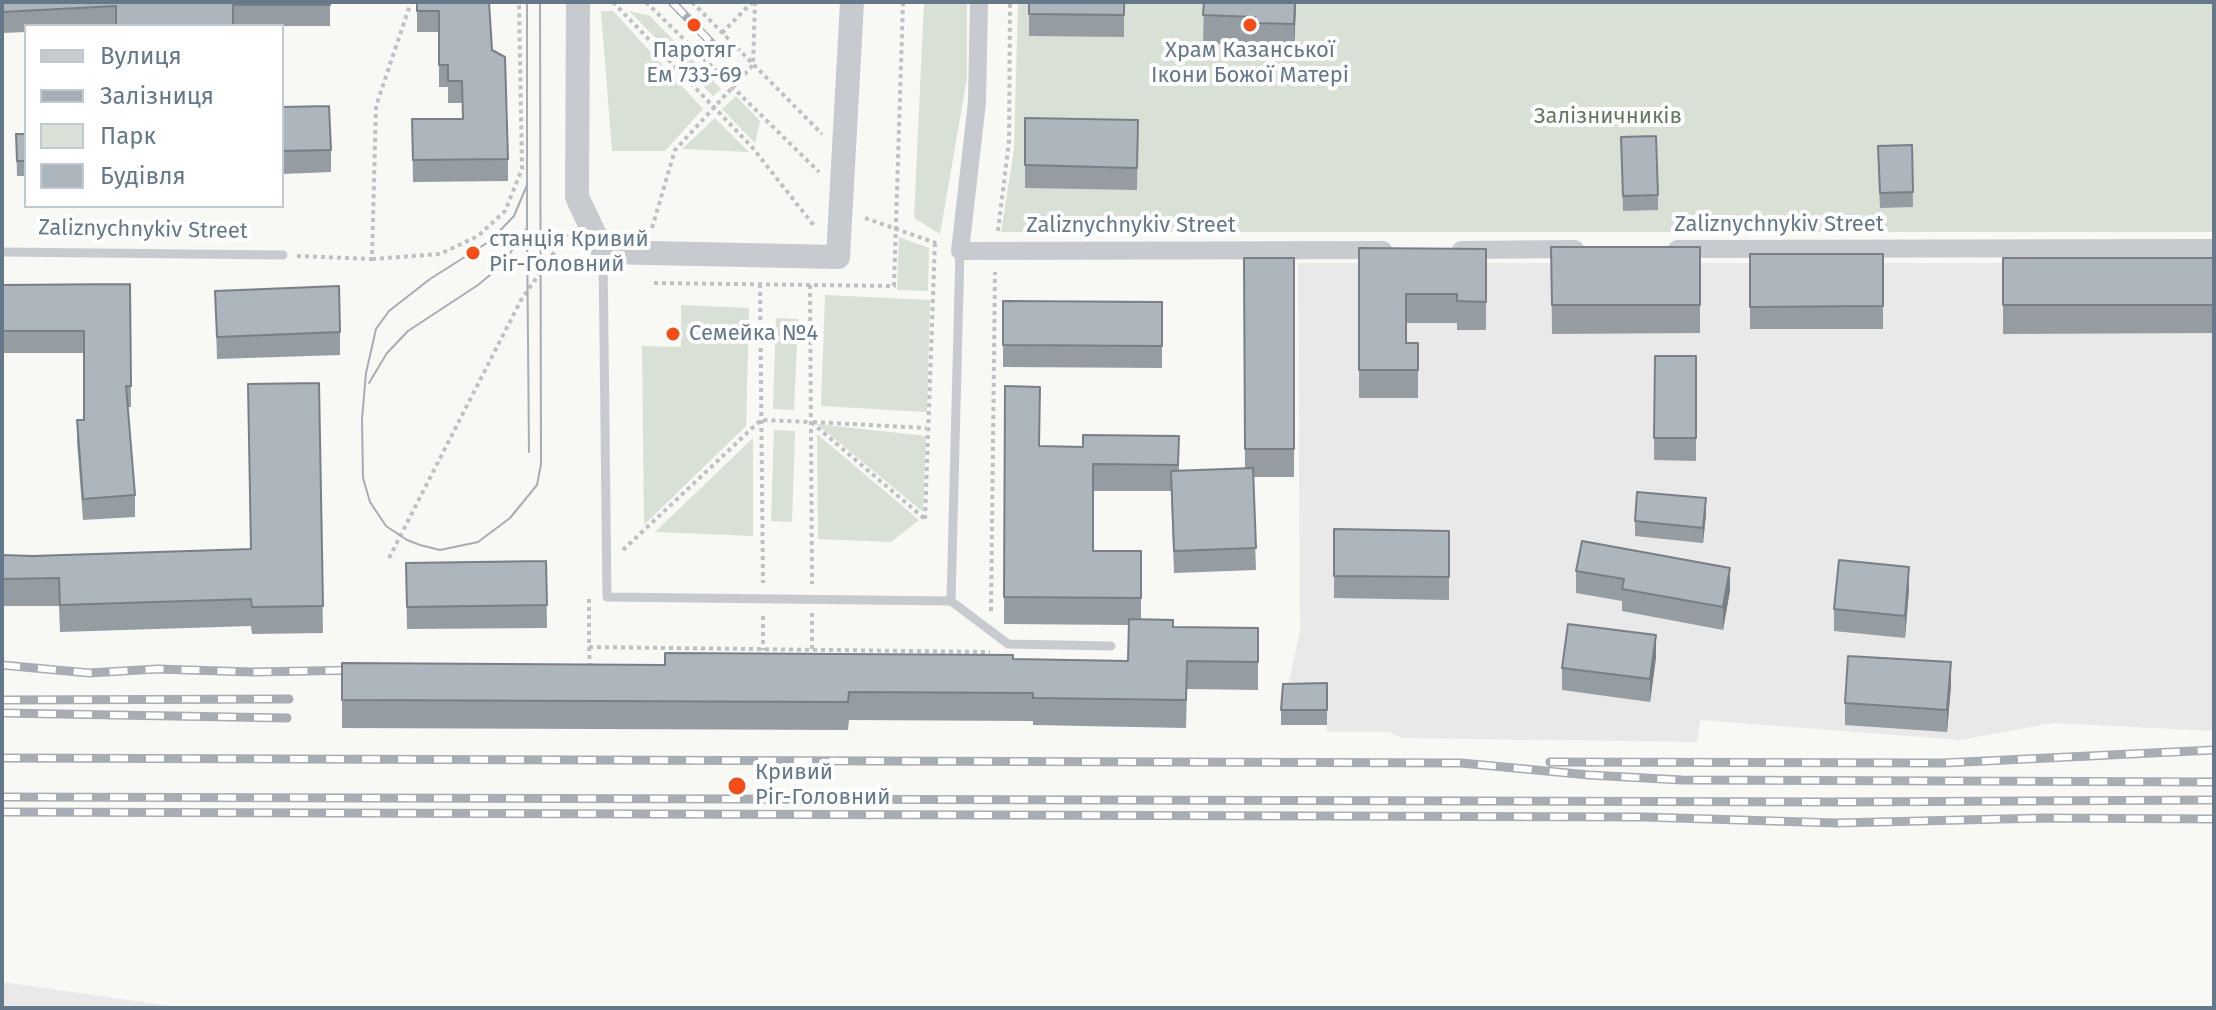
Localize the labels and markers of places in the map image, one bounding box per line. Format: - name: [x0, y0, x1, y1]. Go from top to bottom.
- marker: Паротяг Ем 733-69: [685, 16, 703, 34]
- marker: Храм Казанської Ікони Божої Матері: [1241, 16, 1259, 34]
- place label: Паротяг Ем 733-69: [646, 38, 742, 90]
- place label: Храм Казанської Ікони Божої Матері: [1151, 38, 1349, 90]
- place label: станція Кривий Ріг-Головний: [489, 227, 649, 278]
- marker: станція Кривий Ріг-Головний: [464, 244, 482, 262]
- place label: Семейка №4: [689, 321, 818, 347]
- marker: Семейка №4: [664, 325, 682, 343]
- place label: Кривий Ріг-Головний: [755, 760, 890, 812]
- marker: Кривий Ріг-Головний: [726, 775, 748, 797]

